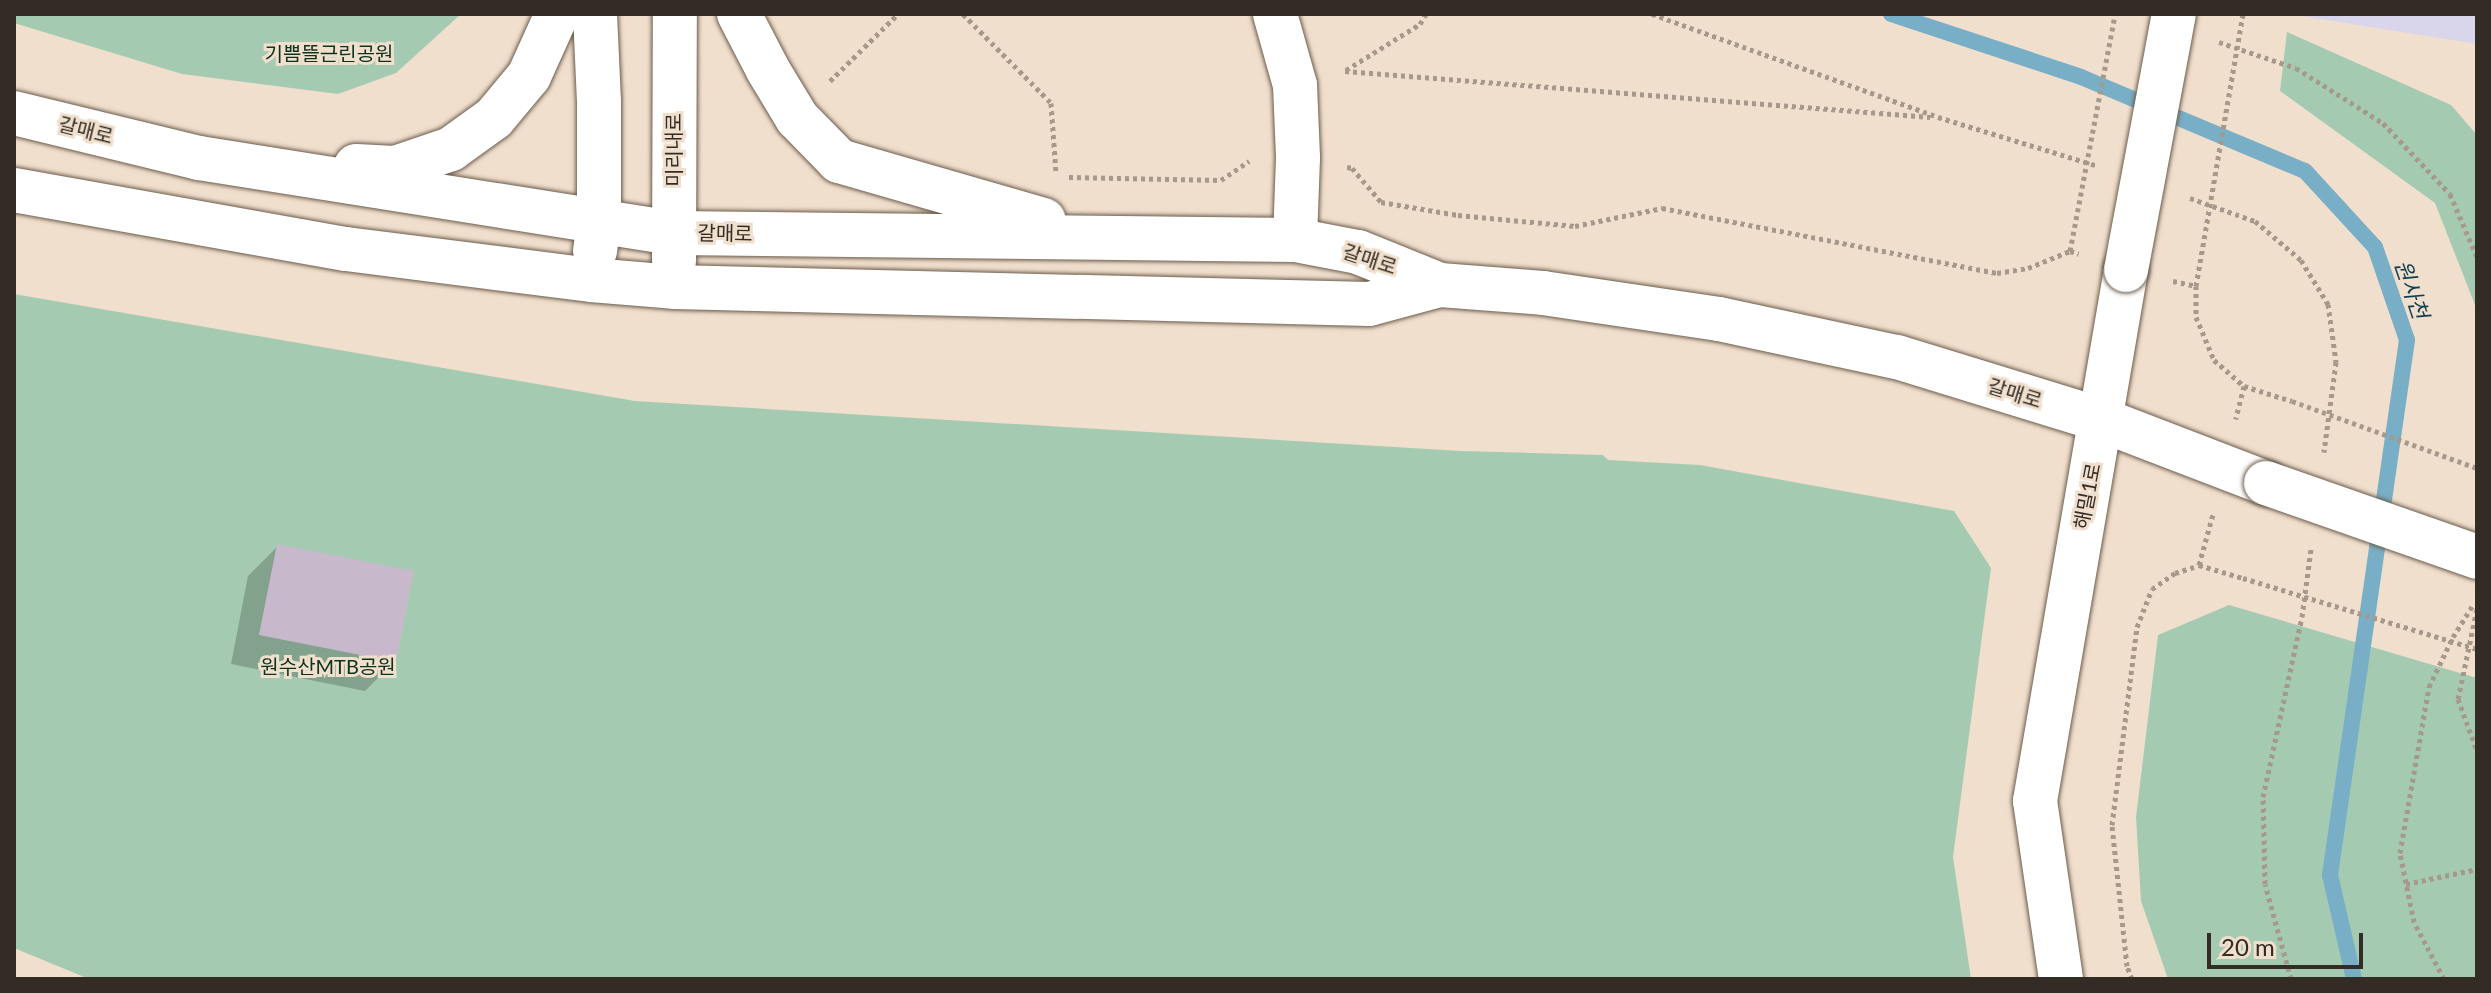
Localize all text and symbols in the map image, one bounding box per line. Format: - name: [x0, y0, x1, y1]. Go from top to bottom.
- park label: 기쁨뜰근린공원: [265, 41, 393, 65]
- street label: 갈매로: [56, 112, 116, 148]
- street label: 미리내로: [661, 113, 685, 187]
- street label: 갈매로: [697, 221, 753, 245]
- street label: 갈매로: [1340, 239, 1400, 279]
- water label: 원사천: [2390, 256, 2434, 322]
- street label: 갈매로: [1985, 373, 2045, 413]
- street label: 해밀1로: [2069, 461, 2105, 531]
- park label: 원수산MTB공원: [260, 654, 396, 678]
- scale bar: [2211, 917, 2367, 967]
- text: 20 m: [2221, 932, 2275, 961]

